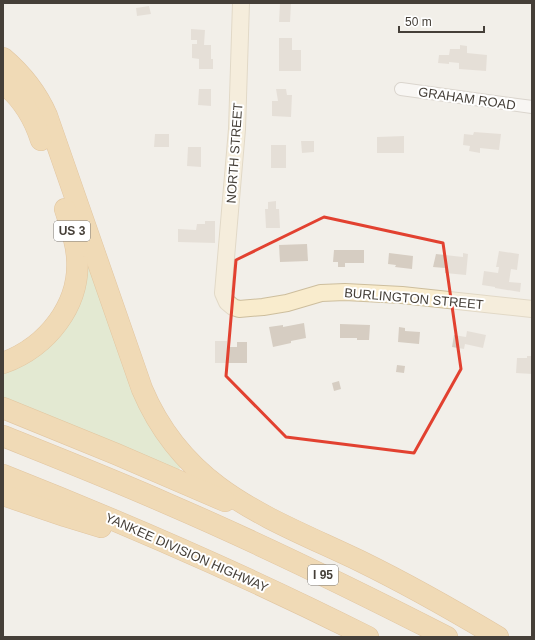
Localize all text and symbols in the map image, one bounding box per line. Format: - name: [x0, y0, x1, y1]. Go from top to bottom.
- scale bar: [399, 8, 484, 34]
- text: 50 m: [405, 15, 432, 29]
- street label: GRAHAM ROAD: [417, 84, 517, 113]
- street label: NORTH STREET: [223, 102, 246, 204]
- road number: US 3: [54, 221, 90, 241]
- street label: BURLINGTON STREET: [344, 285, 484, 312]
- street label: YANKEE DIVISION HIGHWAY: [103, 510, 271, 595]
- road number: I 95: [308, 565, 338, 585]

